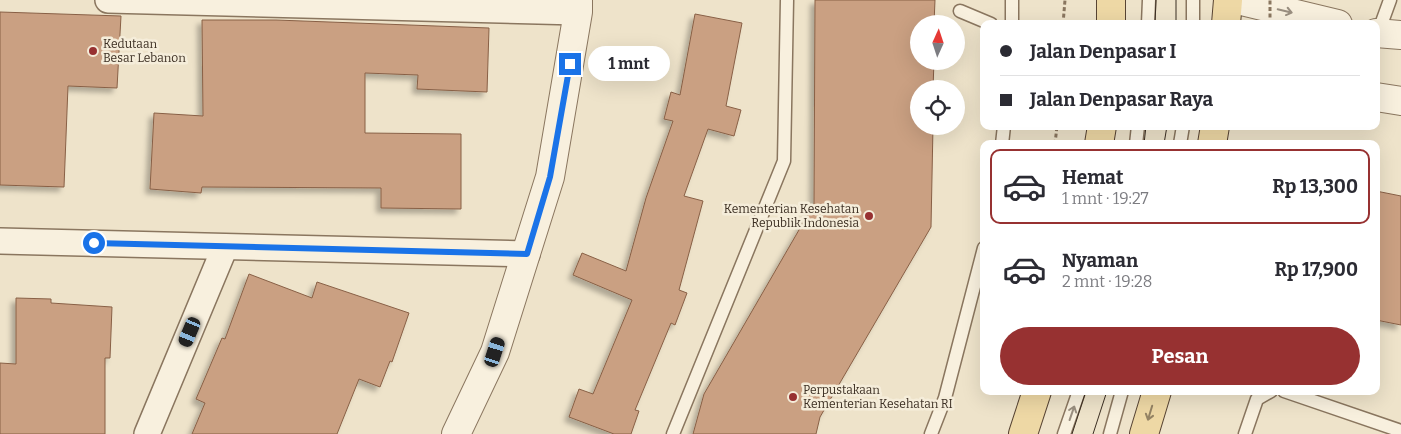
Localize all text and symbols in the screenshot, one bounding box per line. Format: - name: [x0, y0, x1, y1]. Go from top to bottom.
- one-way arrow: [1276, 7, 1292, 16]
- north arrow: [910, 15, 965, 70]
- map controls: [910, 15, 965, 135]
- place label: Kedutaan Besar Lebanon: [103, 37, 186, 65]
- text: Jalan Denpasar I: [1030, 40, 1176, 63]
- marker: Kedutaan Besar Lebanon: [87, 45, 99, 57]
- callout: 1 mnt: [588, 46, 670, 82]
- route end: [559, 53, 581, 75]
- text: 1 mnt: [608, 54, 650, 73]
- button: locate: [910, 80, 965, 135]
- text: Jalan Denpasar Raya: [1030, 88, 1213, 111]
- icon: car: [1002, 164, 1047, 209]
- text: Hemat: [1062, 166, 1124, 189]
- text: Rp 13,300: [1272, 175, 1358, 198]
- text: 1 mnt · 19:27: [1062, 189, 1148, 208]
- place label: Kementerian Kesehatan Republik Indonesia: [724, 202, 859, 230]
- marker: Kementerian Kesehatan Republik Indonesia: [863, 210, 875, 222]
- route start: [83, 232, 105, 254]
- icon: car: [1002, 247, 1047, 292]
- text: Nyaman: [1062, 249, 1138, 272]
- text: Rp 17,900: [1274, 258, 1358, 281]
- text: 2 mnt · 19:28: [1062, 272, 1152, 291]
- car: [177, 315, 202, 349]
- button: Pesan: [1000, 327, 1360, 385]
- car: [483, 335, 506, 369]
- place label: Perpustakaan Kementerian Kesehatan RI: [803, 383, 953, 411]
- marker: Perpustakaan Kementerian Kesehatan RI: [787, 391, 799, 403]
- one-way arrow: [1145, 404, 1155, 420]
- one-way arrow: [1068, 405, 1077, 421]

